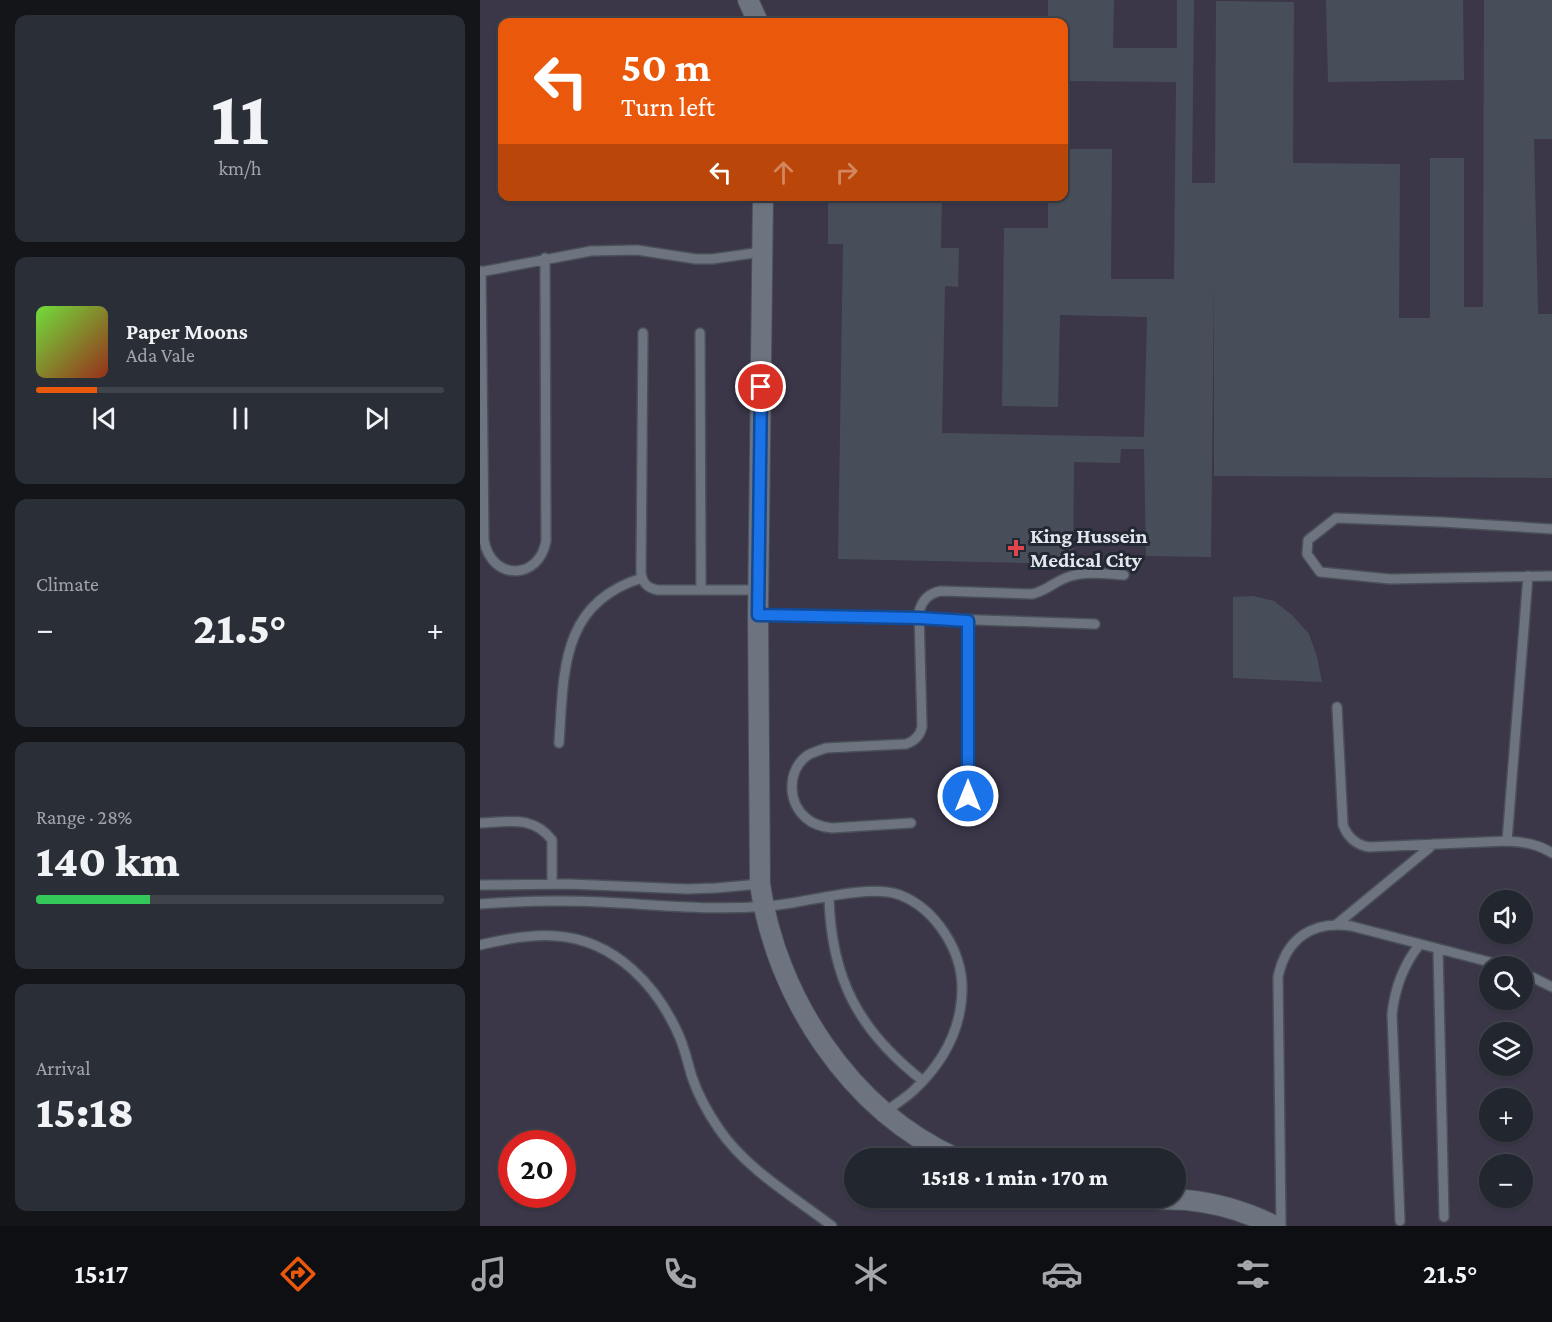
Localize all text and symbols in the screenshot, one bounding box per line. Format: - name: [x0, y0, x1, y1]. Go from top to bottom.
- icon: left: [522, 42, 600, 120]
- text: 50 m: [621, 43, 711, 90]
- text: 11: [211, 74, 269, 161]
- text: Turn left: [621, 92, 715, 122]
- icon: left: [704, 156, 737, 189]
- icon: ahead: [767, 156, 800, 189]
- icon: right: [830, 156, 863, 189]
- text: km/h: [218, 157, 262, 179]
- text: Paper Moons: [126, 319, 248, 344]
- text: Ada Vale: [126, 344, 195, 366]
- pin: [735, 361, 786, 412]
- icon: arrive: [744, 370, 777, 403]
- icon: previous: [88, 402, 121, 435]
- icon: pause: [224, 402, 257, 435]
- icon: next: [360, 402, 393, 435]
- place label: King Hussein Medical City: [1030, 524, 1148, 572]
- marker: King Hussein Medical City: [1007, 539, 1025, 557]
- text: Climate: [36, 573, 99, 595]
- text: 21.5°: [193, 603, 287, 653]
- text: −: [36, 610, 53, 647]
- text: +: [427, 610, 444, 647]
- position arrow: [936, 764, 1000, 828]
- text: Range · 28%: [36, 806, 132, 828]
- text: 140 km: [36, 836, 179, 886]
- map controls: [1479, 890, 1533, 1208]
- button: sound: [1479, 890, 1533, 944]
- button: search: [1479, 956, 1533, 1010]
- button: layers: [1479, 1022, 1533, 1076]
- text: Arrival: [36, 1057, 90, 1079]
- text: 15:18: [36, 1087, 134, 1137]
- button: +: [1479, 1088, 1533, 1142]
- speed limit sign: 20: [498, 1130, 576, 1208]
- button: −: [1479, 1154, 1533, 1208]
- text: 15:18 · 1 min · 170 m: [922, 1165, 1108, 1190]
- icon: directions: [277, 1253, 319, 1295]
- icon: music: [468, 1253, 510, 1295]
- icon: phone: [659, 1253, 701, 1295]
- icon: climate: [850, 1253, 892, 1295]
- icon: car: [1041, 1253, 1083, 1295]
- icon: filters: [1232, 1253, 1274, 1295]
- text: 15:17: [74, 1259, 128, 1289]
- text: 21.5°: [1423, 1259, 1477, 1289]

